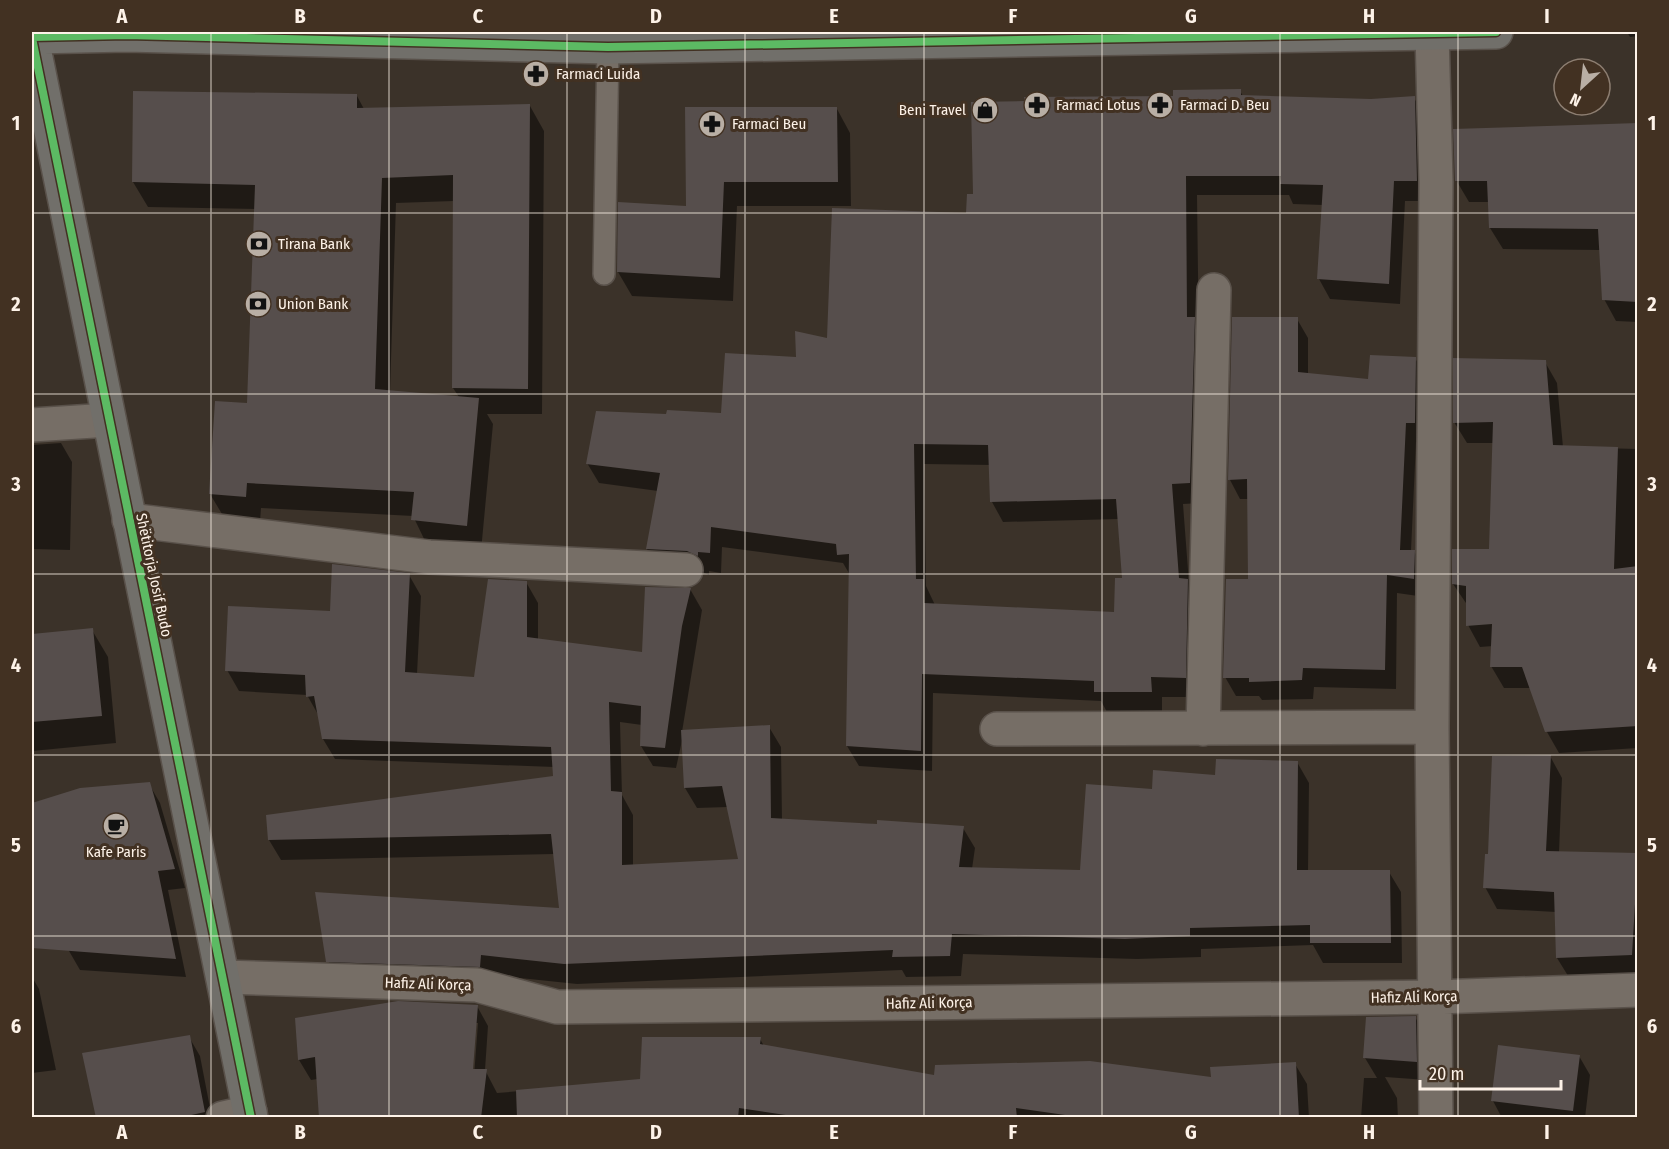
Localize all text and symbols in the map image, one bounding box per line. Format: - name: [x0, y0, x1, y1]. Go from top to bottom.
- text: A: [116, 4, 129, 28]
- text: B: [294, 4, 306, 28]
- text: C: [473, 4, 484, 28]
- text: D: [650, 4, 662, 28]
- text: E: [829, 4, 839, 28]
- text: F: [1009, 4, 1018, 28]
- text: G: [1185, 4, 1197, 28]
- text: H: [1363, 4, 1375, 28]
- text: I: [1544, 4, 1550, 28]
- north arrow: [1552, 57, 1612, 117]
- pharmacy icon: Farmaci Luida: [521, 59, 551, 89]
- place label: Farmaci Luida: [556, 65, 640, 83]
- text: N: [1567, 89, 1584, 111]
- pharmacy icon: Farmaci Lotus: [1022, 90, 1052, 120]
- pharmacy icon: Farmaci D. Beu: [1145, 90, 1175, 120]
- shop icon: Beni Travel: [970, 95, 1000, 125]
- place label: Farmaci Lotus: [1056, 96, 1140, 114]
- place label: Farmaci D. Beu: [1180, 96, 1269, 114]
- place label: Beni Travel: [899, 101, 966, 119]
- pharmacy icon: Farmaci Beu: [697, 109, 727, 139]
- text: 1: [12, 111, 20, 135]
- text: 1: [1648, 111, 1656, 135]
- place label: Farmaci Beu: [732, 115, 806, 133]
- bank icon: Tirana Bank: [244, 229, 274, 259]
- place label: Tirana Bank: [278, 235, 350, 253]
- bank icon: Union Bank: [243, 289, 273, 319]
- text: 2: [10, 292, 21, 316]
- text: 2: [1646, 292, 1657, 316]
- place label: Union Bank: [278, 295, 348, 313]
- text: 3: [10, 472, 21, 496]
- text: 3: [1646, 472, 1657, 496]
- street label: Shëtitorja Josif Budo: [132, 511, 176, 639]
- text: 4: [11, 653, 21, 677]
- text: 4: [1647, 653, 1657, 677]
- cafe icon: Kafe Paris: [101, 811, 131, 841]
- text: 5: [11, 833, 21, 857]
- text: 5: [1647, 833, 1657, 857]
- place label: Kafe Paris: [86, 843, 146, 861]
- street label: Hafiz Ali Korça: [384, 973, 472, 995]
- street label: Hafiz Ali Korça: [1370, 987, 1458, 1007]
- street label: Hafiz Ali Korça: [885, 993, 973, 1013]
- text: 6: [11, 1014, 21, 1038]
- text: 6: [1647, 1014, 1657, 1038]
- scale bar: [1420, 1053, 1561, 1091]
- text: 20 m: [1429, 1063, 1464, 1085]
- text: A: [116, 1120, 129, 1144]
- text: B: [294, 1120, 306, 1144]
- text: C: [473, 1120, 484, 1144]
- text: D: [650, 1120, 662, 1144]
- text: E: [829, 1120, 839, 1144]
- text: F: [1009, 1120, 1018, 1144]
- text: G: [1185, 1120, 1197, 1144]
- text: H: [1363, 1120, 1375, 1144]
- text: I: [1544, 1120, 1550, 1144]

